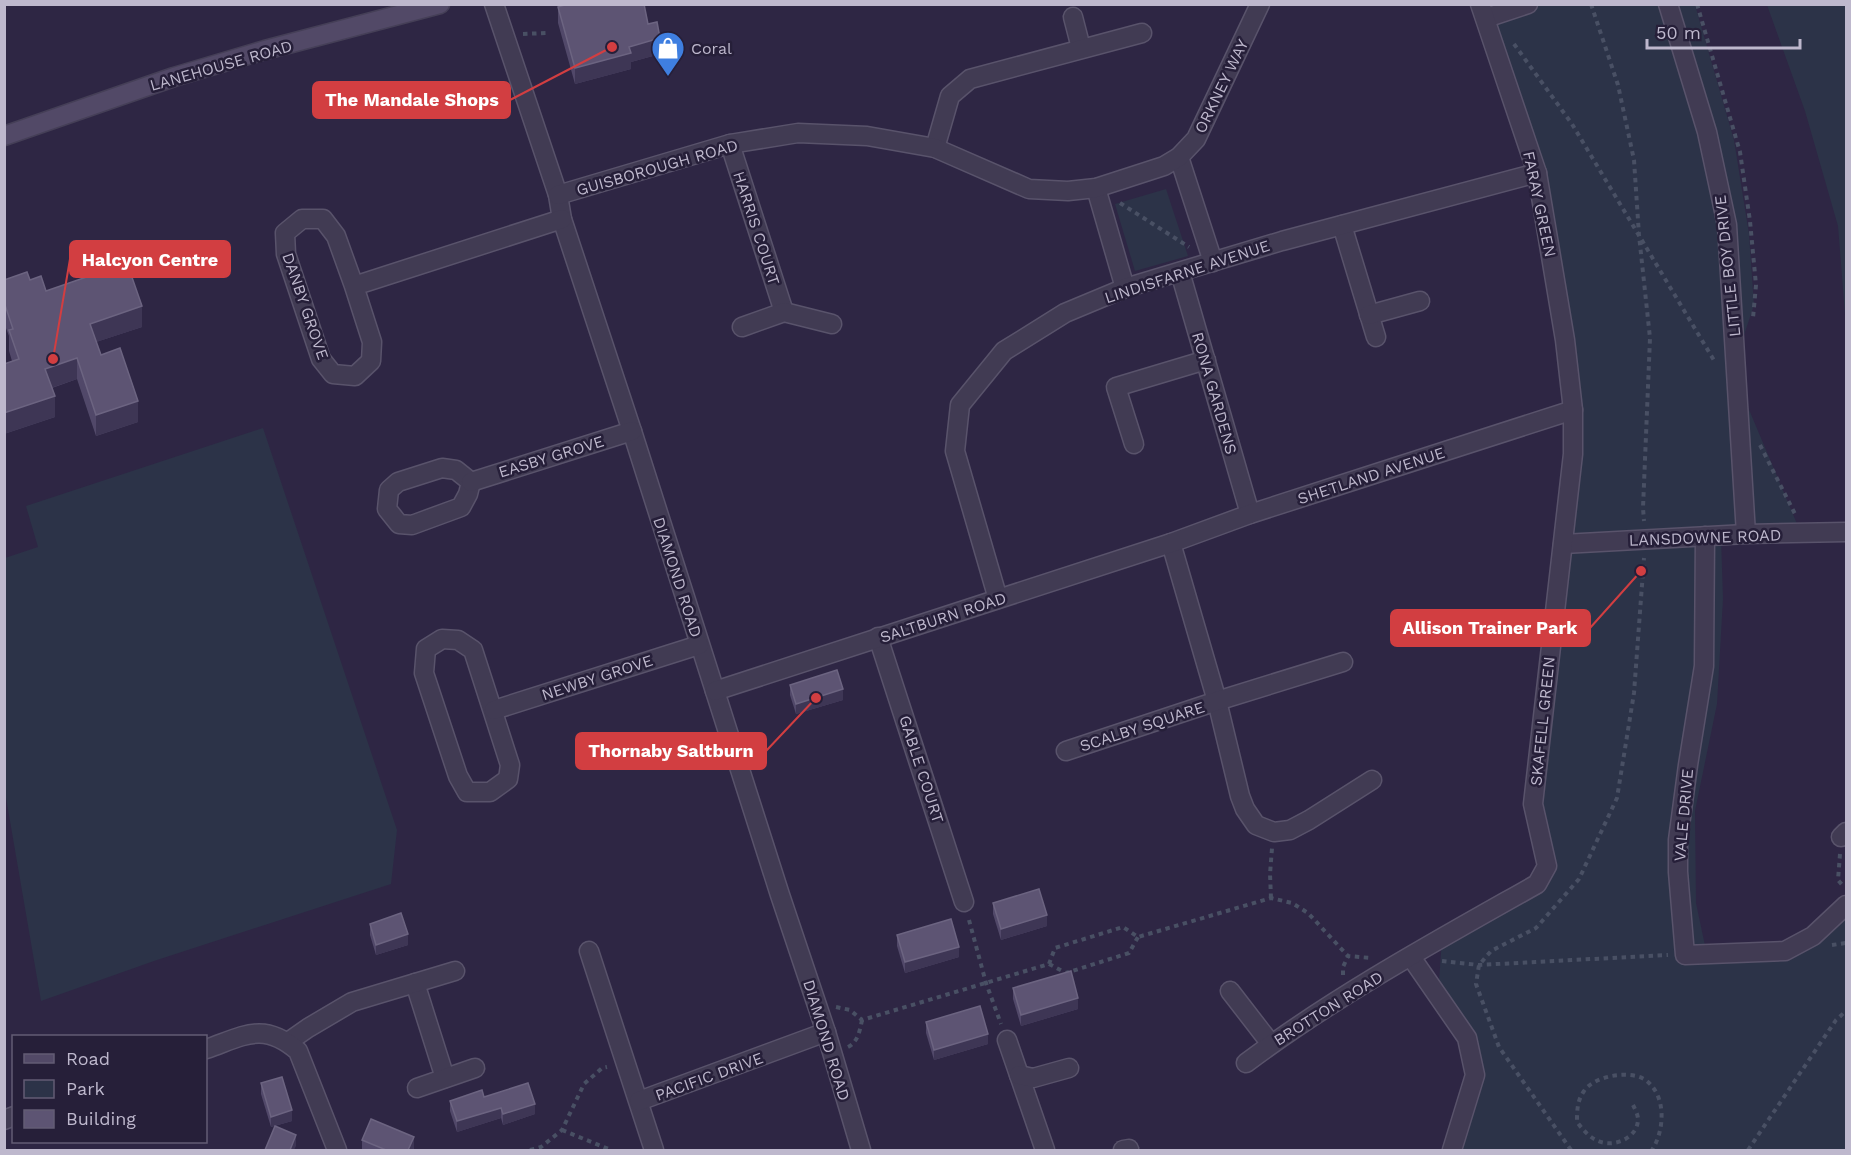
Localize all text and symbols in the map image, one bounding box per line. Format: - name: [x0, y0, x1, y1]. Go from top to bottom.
- scale bar: [1647, 12, 1800, 50]
- text: 50 m: [1656, 22, 1701, 43]
- shop icon: Coral: [650, 30, 686, 77]
- street label: LANEHOUSE ROAD: [148, 36, 295, 95]
- street label: ORKNEY WAY: [1191, 36, 1252, 136]
- place label: Coral: [691, 39, 732, 58]
- callout: The Mandale Shops: [313, 82, 510, 118]
- text: The Mandale Shops: [325, 89, 499, 110]
- street label: GUISBOROUGH ROAD: [574, 135, 740, 200]
- street label: FARAY GREEN: [1519, 149, 1560, 259]
- street label: HARRIS COURT: [729, 169, 784, 288]
- street label: LITTLE BOY DRIVE: [1711, 194, 1744, 338]
- street label: LINDISFARNE AVENUE: [1102, 236, 1272, 307]
- callout: Halcyon Centre: [70, 241, 230, 277]
- text: Halcyon Centre: [82, 249, 218, 270]
- street label: DANBY GROVE: [278, 250, 333, 362]
- street label: RONA GARDENS: [1188, 330, 1241, 456]
- street label: EASBY GROVE: [496, 431, 606, 482]
- street label: SHETLAND AVENUE: [1295, 443, 1447, 508]
- street label: DIAMOND ROAD: [649, 515, 706, 640]
- street label: LANSDOWNE ROAD: [1628, 525, 1782, 550]
- street label: SALTBURN ROAD: [878, 588, 1009, 647]
- callout: Allison Trainer Park: [1391, 610, 1590, 646]
- text: Allison Trainer Park: [1402, 617, 1578, 638]
- street label: NEWBY GROVE: [539, 651, 655, 704]
- street label: SKAFELL GREEN: [1526, 656, 1559, 787]
- street label: SCALBY SQUARE: [1077, 697, 1207, 756]
- street label: GABLE COURT: [895, 713, 948, 826]
- callout: Thornaby Saltburn: [576, 733, 766, 769]
- text: Thornaby Saltburn: [588, 740, 754, 761]
- street label: VALE DRIVE: [1670, 768, 1697, 862]
- street label: BROTTON ROAD: [1270, 967, 1386, 1050]
- street label: DIAMOND ROAD: [799, 977, 854, 1103]
- legend: [12, 1035, 207, 1143]
- text: Road: [66, 1048, 110, 1069]
- street label: PACIFIC DRIVE: [653, 1048, 766, 1105]
- text: Park: [66, 1078, 105, 1099]
- text: Building: [66, 1108, 136, 1129]

